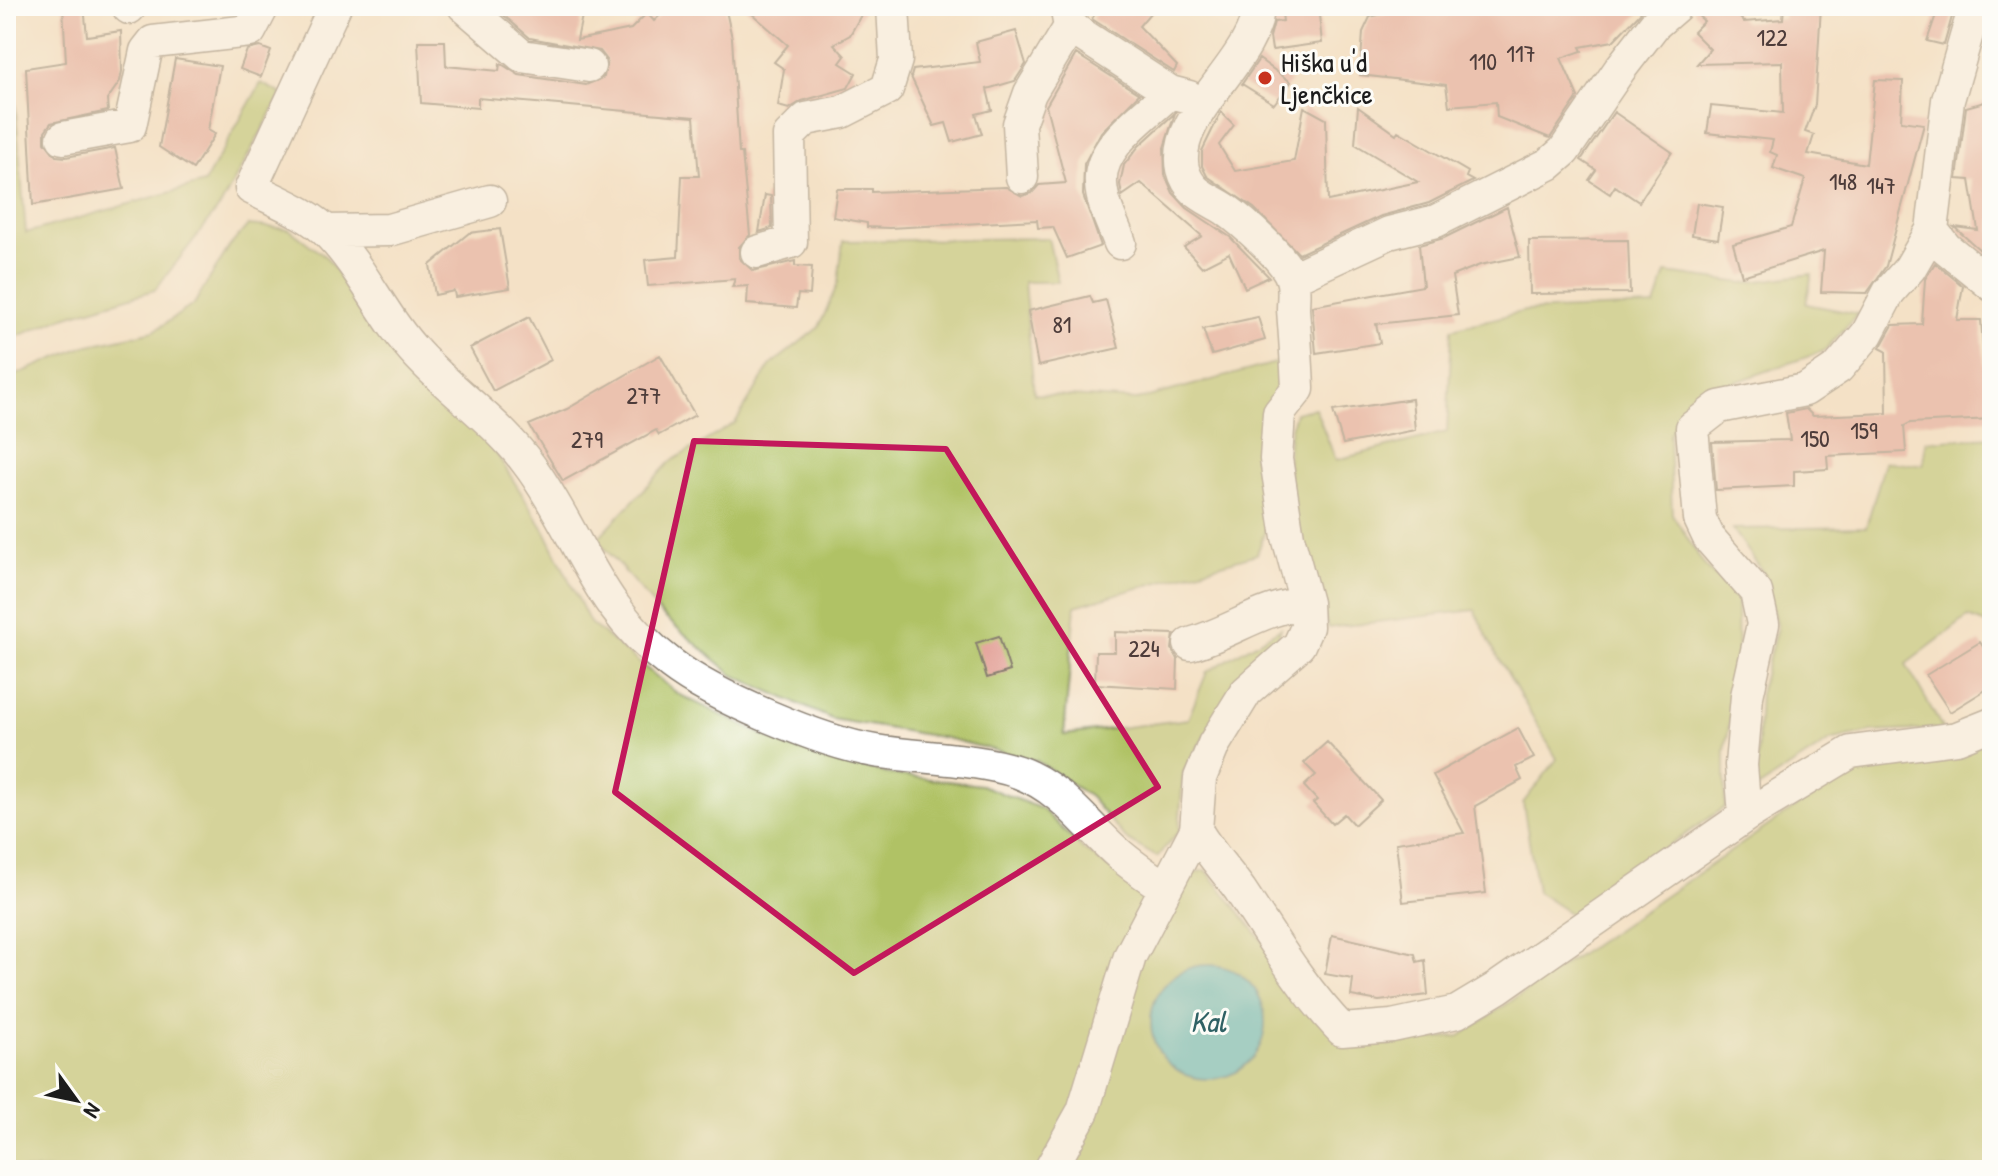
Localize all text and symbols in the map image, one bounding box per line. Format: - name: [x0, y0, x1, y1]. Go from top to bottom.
- house number: 122: [1756, 21, 1788, 53]
- house number: 117: [1506, 37, 1536, 69]
- place label: Hiška u'd Ljenčkice: [1281, 43, 1373, 113]
- house number: 110: [1469, 45, 1497, 77]
- marker: Hiška u'd Ljenčkice: [1256, 69, 1274, 87]
- house number: 148: [1829, 165, 1857, 197]
- house number: 147: [1866, 169, 1896, 201]
- house number: 81: [1052, 308, 1072, 340]
- house number: 277: [627, 379, 662, 411]
- house number: 159: [1850, 414, 1878, 446]
- house number: 150: [1800, 422, 1830, 454]
- house number: 279: [571, 423, 603, 455]
- house number: 224: [1128, 632, 1160, 664]
- water label: Kal: [1190, 1001, 1228, 1041]
- north arrow: [36, 1060, 116, 1140]
- text: N: [77, 1098, 109, 1124]

